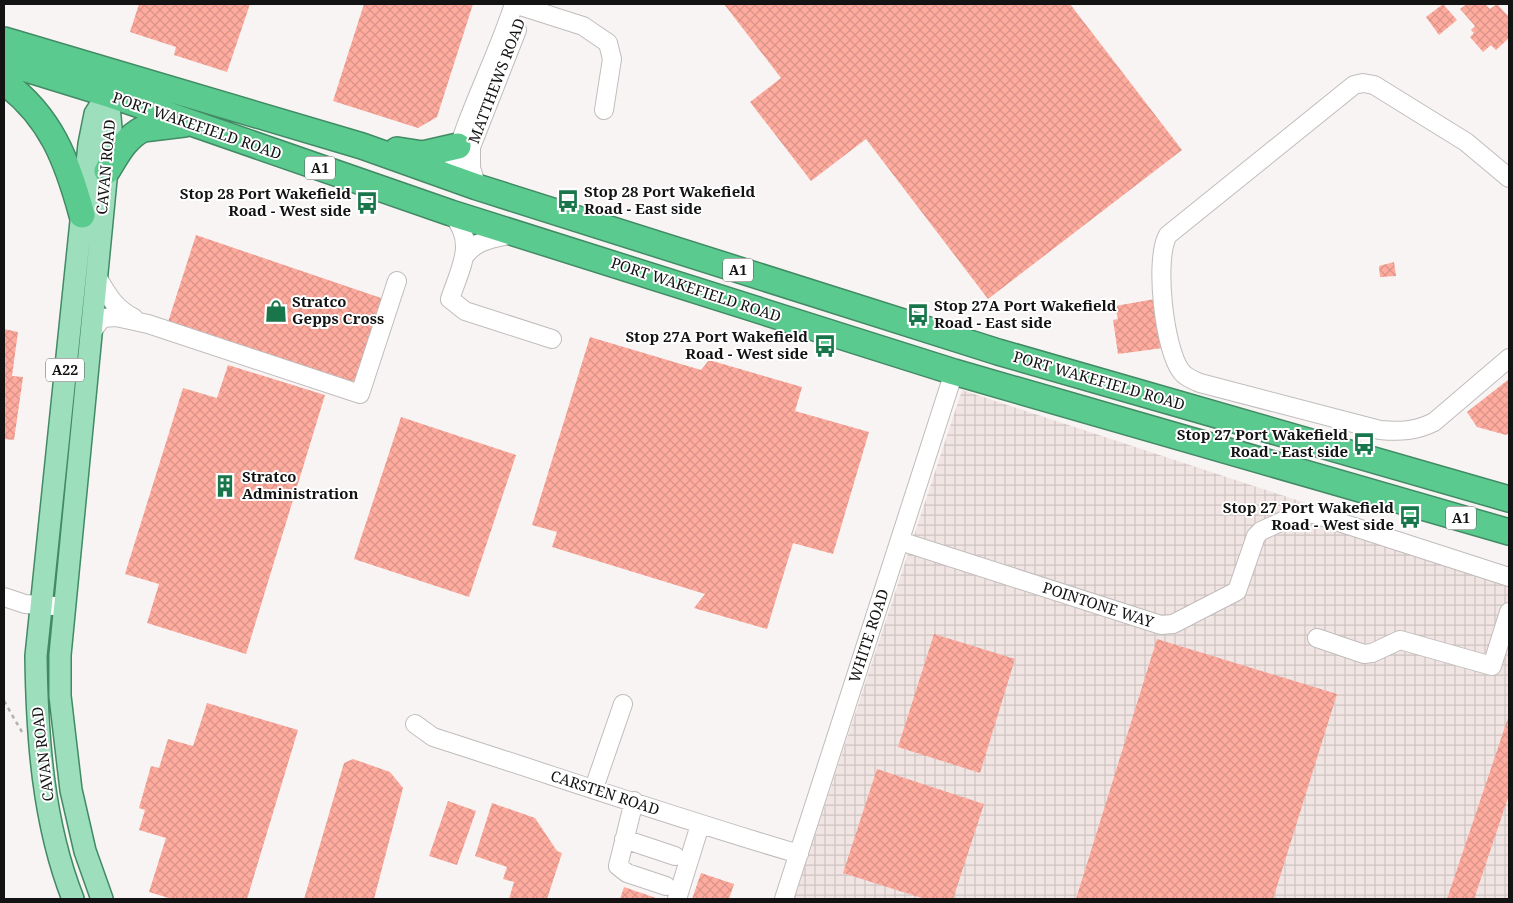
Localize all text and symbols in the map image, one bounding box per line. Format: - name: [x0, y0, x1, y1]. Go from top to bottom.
- street label: MATTHEWS ROAD: [463, 15, 529, 146]
- street label: PORT WAKEFIELD ROAD: [110, 87, 285, 163]
- street label: CAVAN ROAD: [91, 118, 119, 215]
- road number: A1: [305, 156, 335, 180]
- place label: Stop 28 Port Wakefield Road - East side: [584, 181, 756, 218]
- place label: Stop 28 Port Wakefield Road - West side: [180, 183, 351, 220]
- bus stop icon: Stop 28 Port Wakefield Road - East side: [555, 188, 581, 214]
- bus stop icon: Stop 28 Port Wakefield Road - West side: [354, 190, 380, 216]
- street label: PORT WAKEFIELD ROAD: [609, 252, 784, 326]
- road number: A1: [723, 258, 753, 282]
- place label: Stratco Gepps Cross: [292, 291, 384, 328]
- place label: Stop 27A Port Wakefield Road - East side: [934, 295, 1117, 332]
- shop icon: Stratco Gepps Cross: [263, 298, 289, 324]
- bus stop icon: Stop 27A Port Wakefield Road - East side: [905, 302, 931, 328]
- place label: Stop 27A Port Wakefield Road - West side: [625, 326, 808, 363]
- bus stop icon: Stop 27A Port Wakefield Road - West side: [812, 333, 838, 359]
- street label: PORT WAKEFIELD ROAD: [1011, 346, 1187, 414]
- road number: A22: [46, 358, 84, 382]
- place label: Stop 27 Port Wakefield Road - East side: [1177, 424, 1348, 461]
- bus stop icon: Stop 27 Port Wakefield Road - East side: [1351, 431, 1377, 457]
- place label: Stratco Administration: [242, 466, 359, 503]
- building icon: Stratco Administration: [212, 473, 238, 499]
- place label: Stop 27 Port Wakefield Road - West side: [1223, 497, 1394, 534]
- bus stop icon: Stop 27 Port Wakefield Road - West side: [1397, 504, 1423, 530]
- road number: A1: [1446, 506, 1476, 530]
- street label: POINTONE WAY: [1040, 577, 1157, 632]
- street label: WHITE ROAD: [843, 586, 893, 685]
- street label: CAVAN ROAD: [26, 706, 58, 803]
- street label: CARSTEN ROAD: [548, 765, 662, 819]

